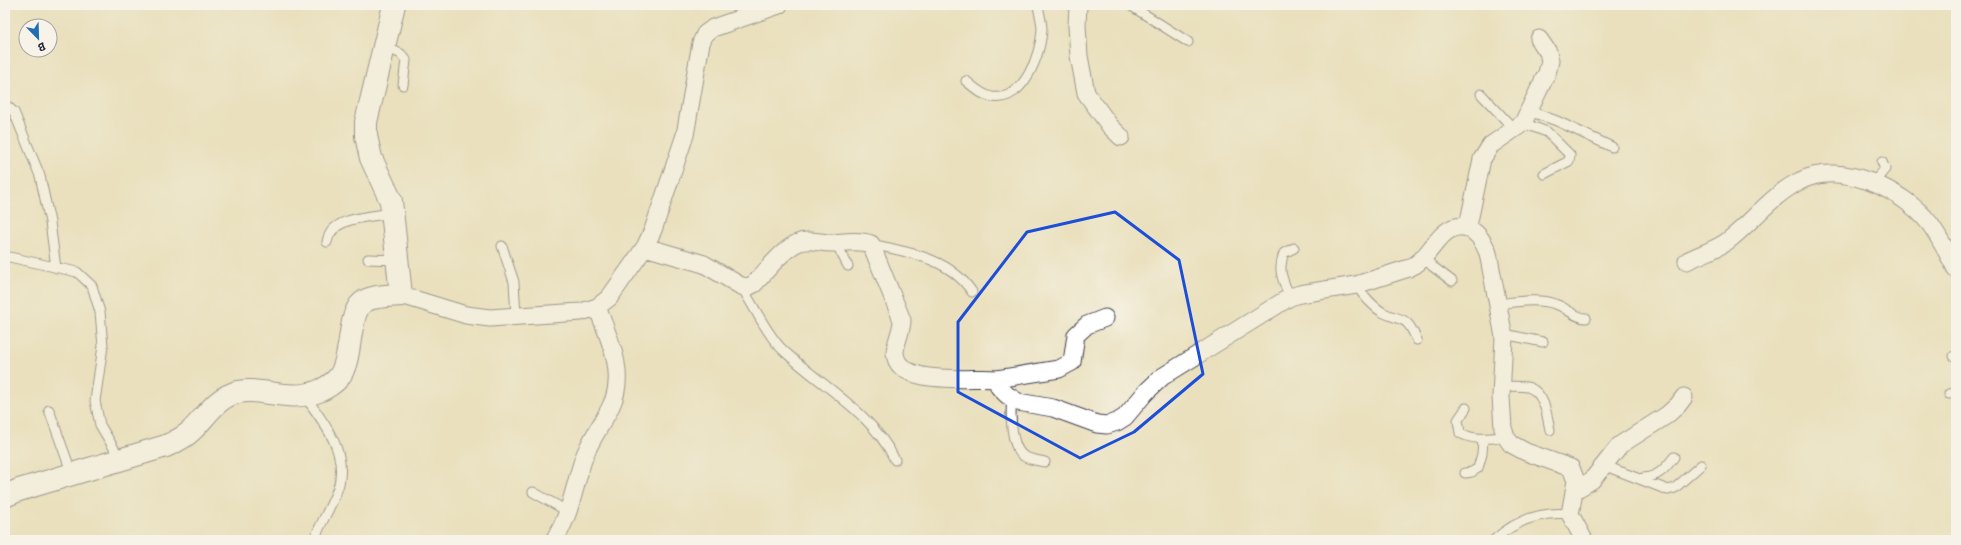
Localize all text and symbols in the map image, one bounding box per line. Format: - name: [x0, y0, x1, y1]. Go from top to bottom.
- north arrow: [18, 18, 58, 58]
- text: B: [36, 39, 48, 56]

